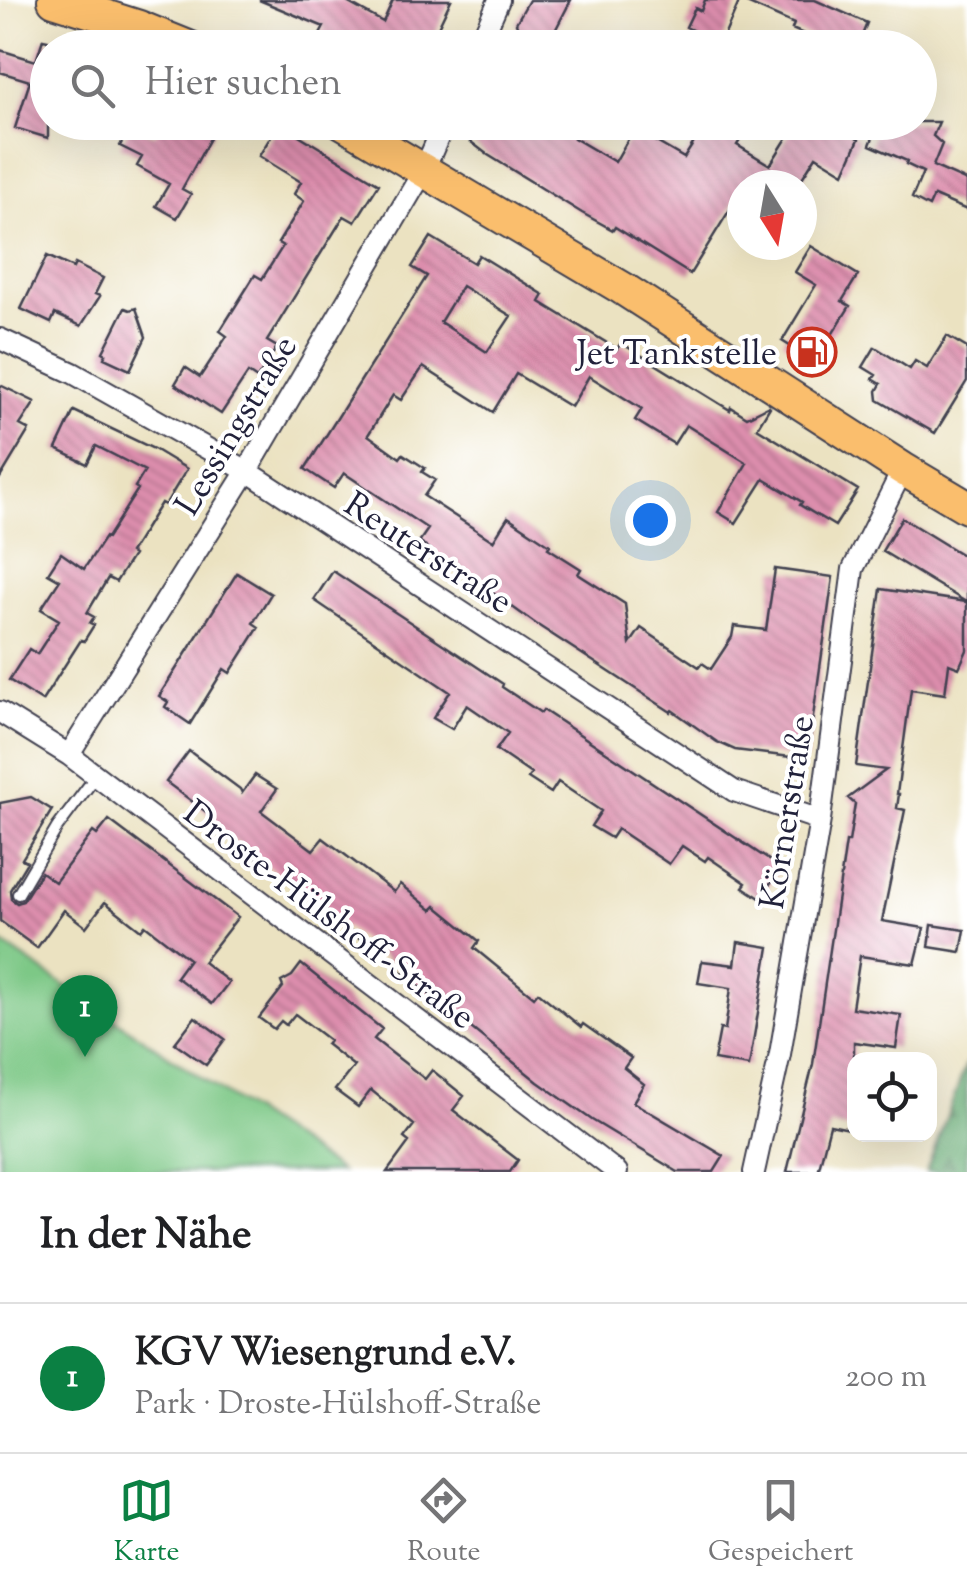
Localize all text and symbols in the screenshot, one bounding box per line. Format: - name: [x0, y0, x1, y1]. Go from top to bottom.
- search box: [30, 30, 937, 140]
- icon: search: [65, 58, 120, 113]
- text: Hier suchen: [145, 58, 342, 112]
- north arrow: [727, 170, 817, 260]
- fuel station icon: Jet Tankstelle: [786, 326, 838, 378]
- street label: Lessingstraße: [164, 327, 312, 527]
- place label: Jet Tankstelle: [575, 330, 777, 381]
- street label: Reuterstraße: [333, 481, 521, 629]
- your location: [625, 495, 676, 546]
- street label: Körnerstraße: [749, 712, 830, 913]
- street label: Droste-Hülshoff-Straße: [171, 790, 485, 1044]
- pin: 1: [52, 974, 118, 1057]
- map controls: [847, 1052, 937, 1142]
- button: locate: [847, 1052, 937, 1142]
- text: In der Nähe: [40, 1207, 252, 1267]
- text: KGV Wiesengrund e.V.: [135, 1328, 516, 1382]
- text: 1: [67, 1355, 78, 1401]
- text: 200 m: [845, 1355, 927, 1401]
- text: Park · Droste-Hülshoff-Straße: [135, 1382, 541, 1428]
- tab: Karte: [114, 1473, 180, 1573]
- tab: Route: [407, 1473, 481, 1573]
- tab: Gespeichert: [708, 1473, 853, 1573]

